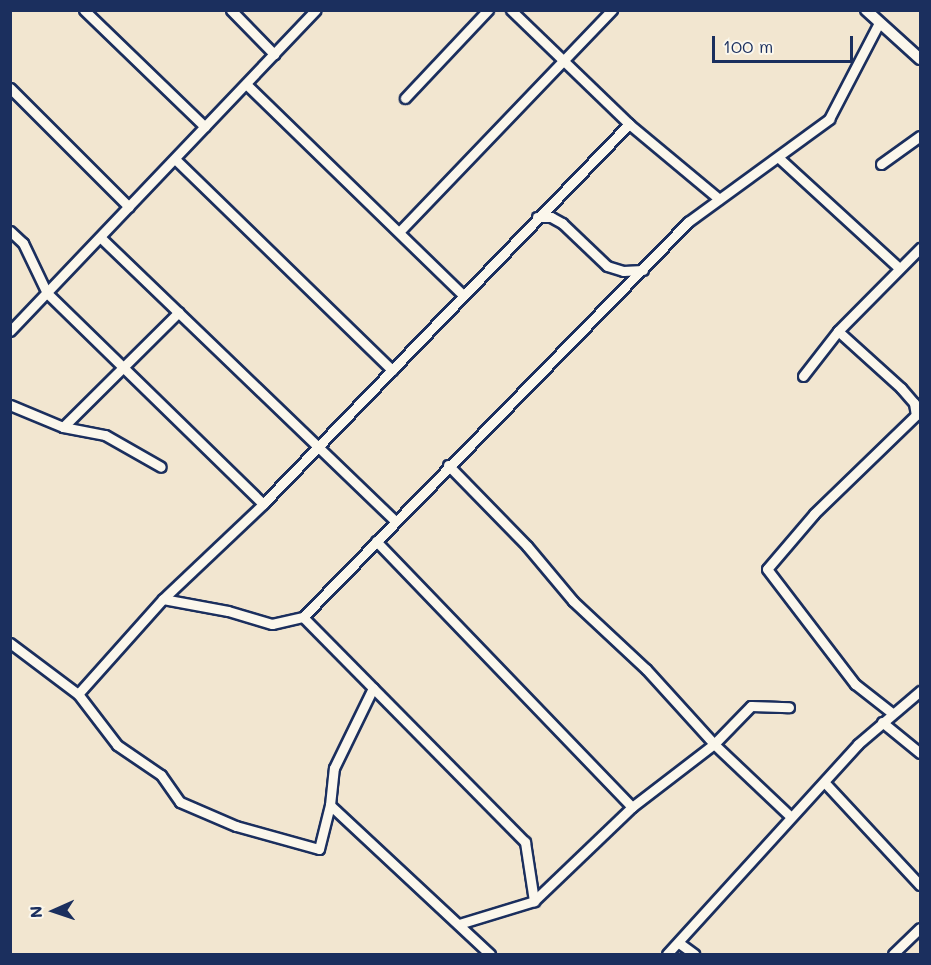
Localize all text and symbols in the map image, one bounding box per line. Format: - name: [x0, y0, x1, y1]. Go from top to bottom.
- scale bar: [715, 24, 856, 62]
- text: 100 m: [723, 34, 773, 58]
- north arrow: [24, 881, 84, 941]
- text: N: [25, 905, 46, 919]

